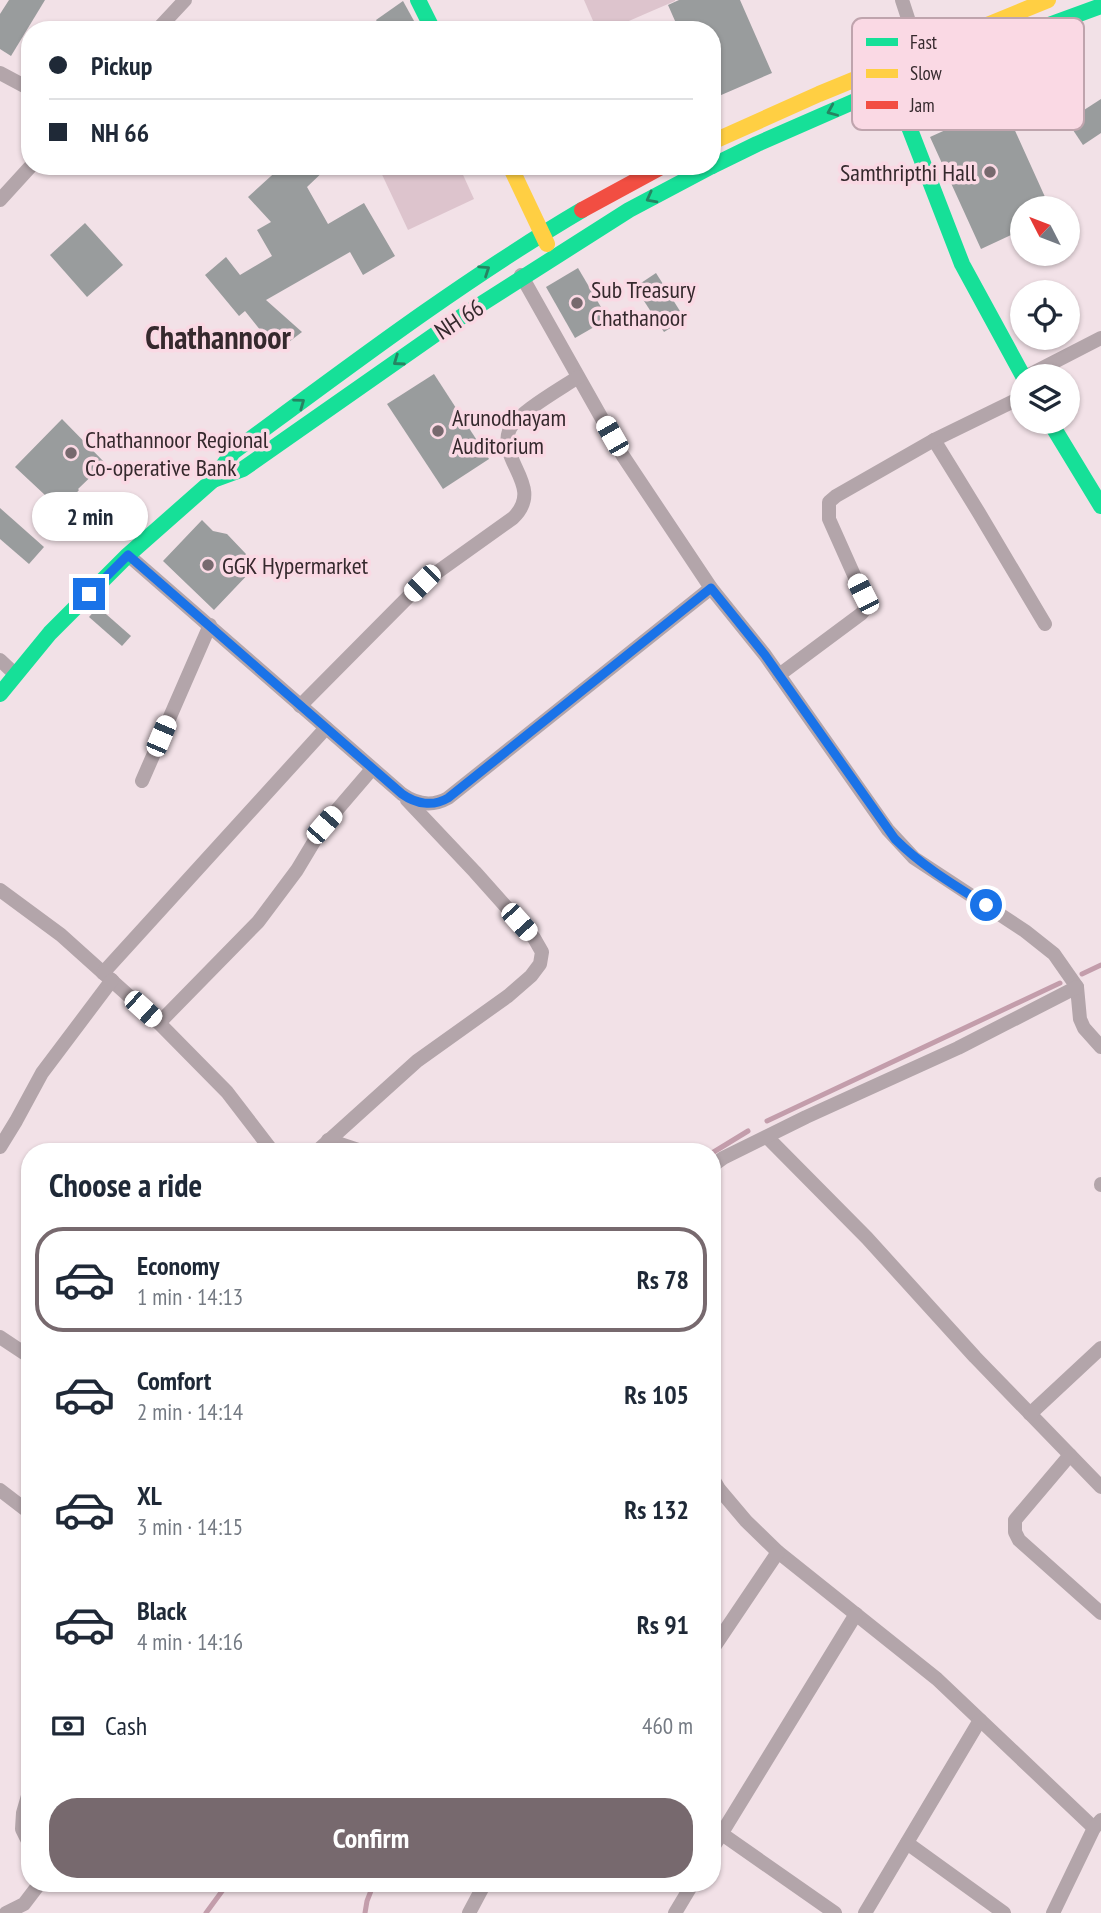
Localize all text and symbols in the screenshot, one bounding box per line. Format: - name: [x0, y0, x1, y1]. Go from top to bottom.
- legend: [852, 18, 1084, 130]
- text: Fast: [910, 30, 938, 54]
- text: Pickup: [91, 49, 152, 82]
- text: Slow: [910, 61, 943, 85]
- text: Jam: [909, 93, 935, 117]
- one-way arrow: [827, 103, 839, 117]
- text: NH 66: [91, 116, 149, 149]
- place label: Samthripthi Hall: [840, 157, 976, 188]
- marker: Samthripthi Hall: [982, 164, 998, 180]
- one-way arrow: [646, 190, 659, 203]
- north arrow: [1010, 196, 1080, 266]
- map controls: [1010, 196, 1080, 434]
- one-way arrow: [477, 266, 490, 279]
- place label: Sub Treasury Chathanoor: [591, 274, 695, 333]
- button: locate: [1010, 280, 1080, 350]
- street label: NH 66: [429, 292, 489, 346]
- marker: Sub Treasury Chathanoor: [569, 295, 585, 311]
- district label: Chathannoor: [145, 316, 291, 358]
- one-way arrow: [393, 353, 406, 365]
- button: layers: [1010, 364, 1080, 434]
- one-way arrow: [292, 399, 305, 411]
- place label: Arunodhayam Auditorium: [452, 402, 566, 461]
- car: [593, 413, 632, 459]
- marker: Arunodhayam Auditorium: [430, 423, 446, 439]
- place label: Chathannoor Regional Co-operative Bank: [85, 424, 269, 483]
- marker: Chathannoor Regional Co-operative Bank: [63, 445, 79, 461]
- callout: 2 min: [31, 492, 147, 542]
- text: 2 min: [67, 502, 113, 531]
- place label: GGK Hypermarket: [222, 550, 369, 581]
- marker: GGK Hypermarket: [200, 557, 216, 573]
- car: [400, 561, 445, 605]
- car: [845, 571, 882, 617]
- route end: [73, 578, 105, 610]
- car: [144, 713, 179, 759]
- car: [303, 802, 346, 848]
- route start: [970, 889, 1002, 921]
- car: [498, 899, 541, 945]
- car: [121, 987, 166, 1031]
- text: Choose a ride: [49, 1164, 202, 1206]
- icon: car: [53, 1248, 116, 1311]
- text: Economy: [137, 1249, 219, 1282]
- text: Rs 78: [637, 1263, 689, 1296]
- text: 1 min · 14:13: [137, 1282, 243, 1311]
- icon: car: [53, 1363, 116, 1426]
- text: Comfort: [137, 1364, 211, 1397]
- text: Rs 105: [624, 1378, 689, 1411]
- text: 2 min · 14:14: [137, 1397, 243, 1426]
- icon: car: [53, 1478, 116, 1541]
- text: XL: [137, 1479, 162, 1512]
- text: Rs 132: [624, 1493, 689, 1526]
- text: 3 min · 14:15: [137, 1512, 243, 1541]
- icon: car: [53, 1593, 116, 1656]
- text: Black: [137, 1594, 187, 1627]
- text: Rs 91: [637, 1608, 689, 1641]
- text: 4 min · 14:16: [137, 1627, 243, 1656]
- icon: cash: [49, 1707, 87, 1745]
- text: Cash: [105, 1709, 147, 1742]
- text: 460 m: [642, 1711, 693, 1740]
- button: Confirm: [49, 1798, 693, 1878]

